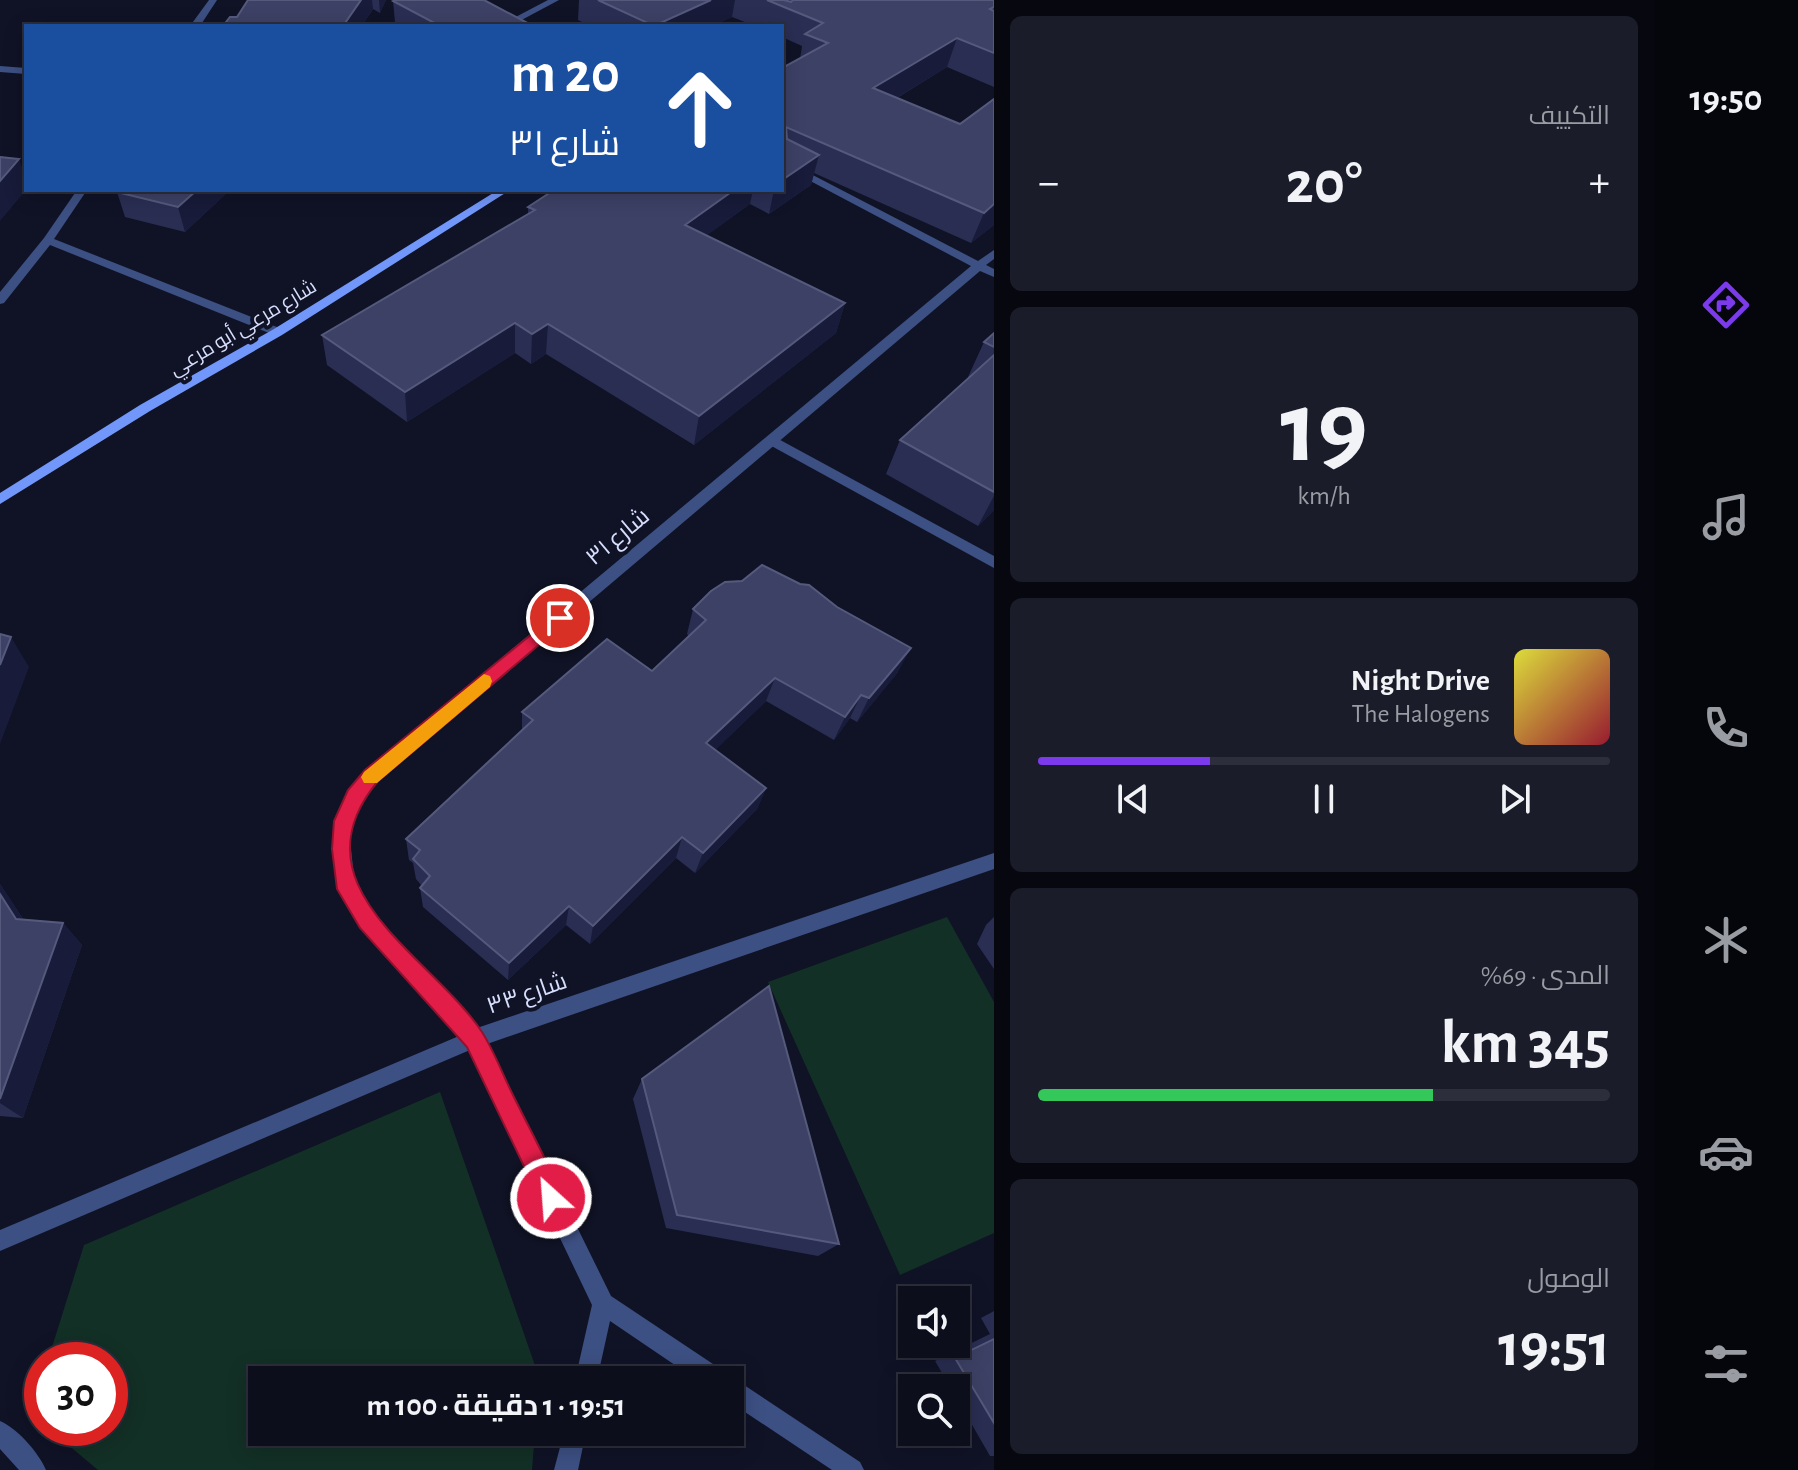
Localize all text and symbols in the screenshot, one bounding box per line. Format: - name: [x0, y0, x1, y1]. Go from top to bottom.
- text: 20 m: [511, 46, 620, 102]
- icon: ahead: [648, 56, 752, 160]
- text: 19:50: [1690, 81, 1762, 117]
- text: التكييف: [1528, 103, 1610, 129]
- text: شارع ٣١: [509, 126, 620, 162]
- text: 20°: [1285, 154, 1363, 214]
- text: −: [1038, 161, 1059, 205]
- text: +: [1589, 161, 1610, 205]
- street label: شارع مرعي أبو مرعي: [164, 274, 323, 384]
- icon: directions: [1698, 277, 1754, 333]
- text: 19: [1280, 377, 1368, 481]
- text: km/h: [1297, 483, 1351, 509]
- icon: music: [1698, 489, 1754, 545]
- street label: شارع ٣١: [581, 503, 656, 572]
- pin: [526, 584, 594, 652]
- icon: arrive: [538, 596, 582, 640]
- text: Night Drive: [1351, 666, 1490, 696]
- icon: phone: [1698, 700, 1754, 756]
- text: The Halogens: [1352, 701, 1490, 727]
- icon: previous: [1111, 777, 1155, 821]
- icon: pause: [1302, 777, 1346, 821]
- icon: next: [1493, 777, 1537, 821]
- icon: climate: [1698, 912, 1754, 968]
- text: المدى · 69%: [1481, 963, 1610, 989]
- street label: شارع ٣٣: [484, 968, 571, 1022]
- text: 345 km: [1441, 1014, 1610, 1074]
- icon: car: [1698, 1124, 1754, 1180]
- position arrow: [509, 1156, 593, 1240]
- text: الوصول: [1527, 1266, 1610, 1292]
- map controls: [898, 1286, 970, 1446]
- button: sound: [898, 1286, 970, 1358]
- text: 19:51: [1498, 1317, 1610, 1377]
- icon: filters: [1698, 1336, 1754, 1392]
- speed limit sign: 30: [24, 1342, 128, 1446]
- button: search: [898, 1374, 970, 1446]
- text: 19:51 · 1 دقيقة · 100 m: [367, 1391, 625, 1421]

